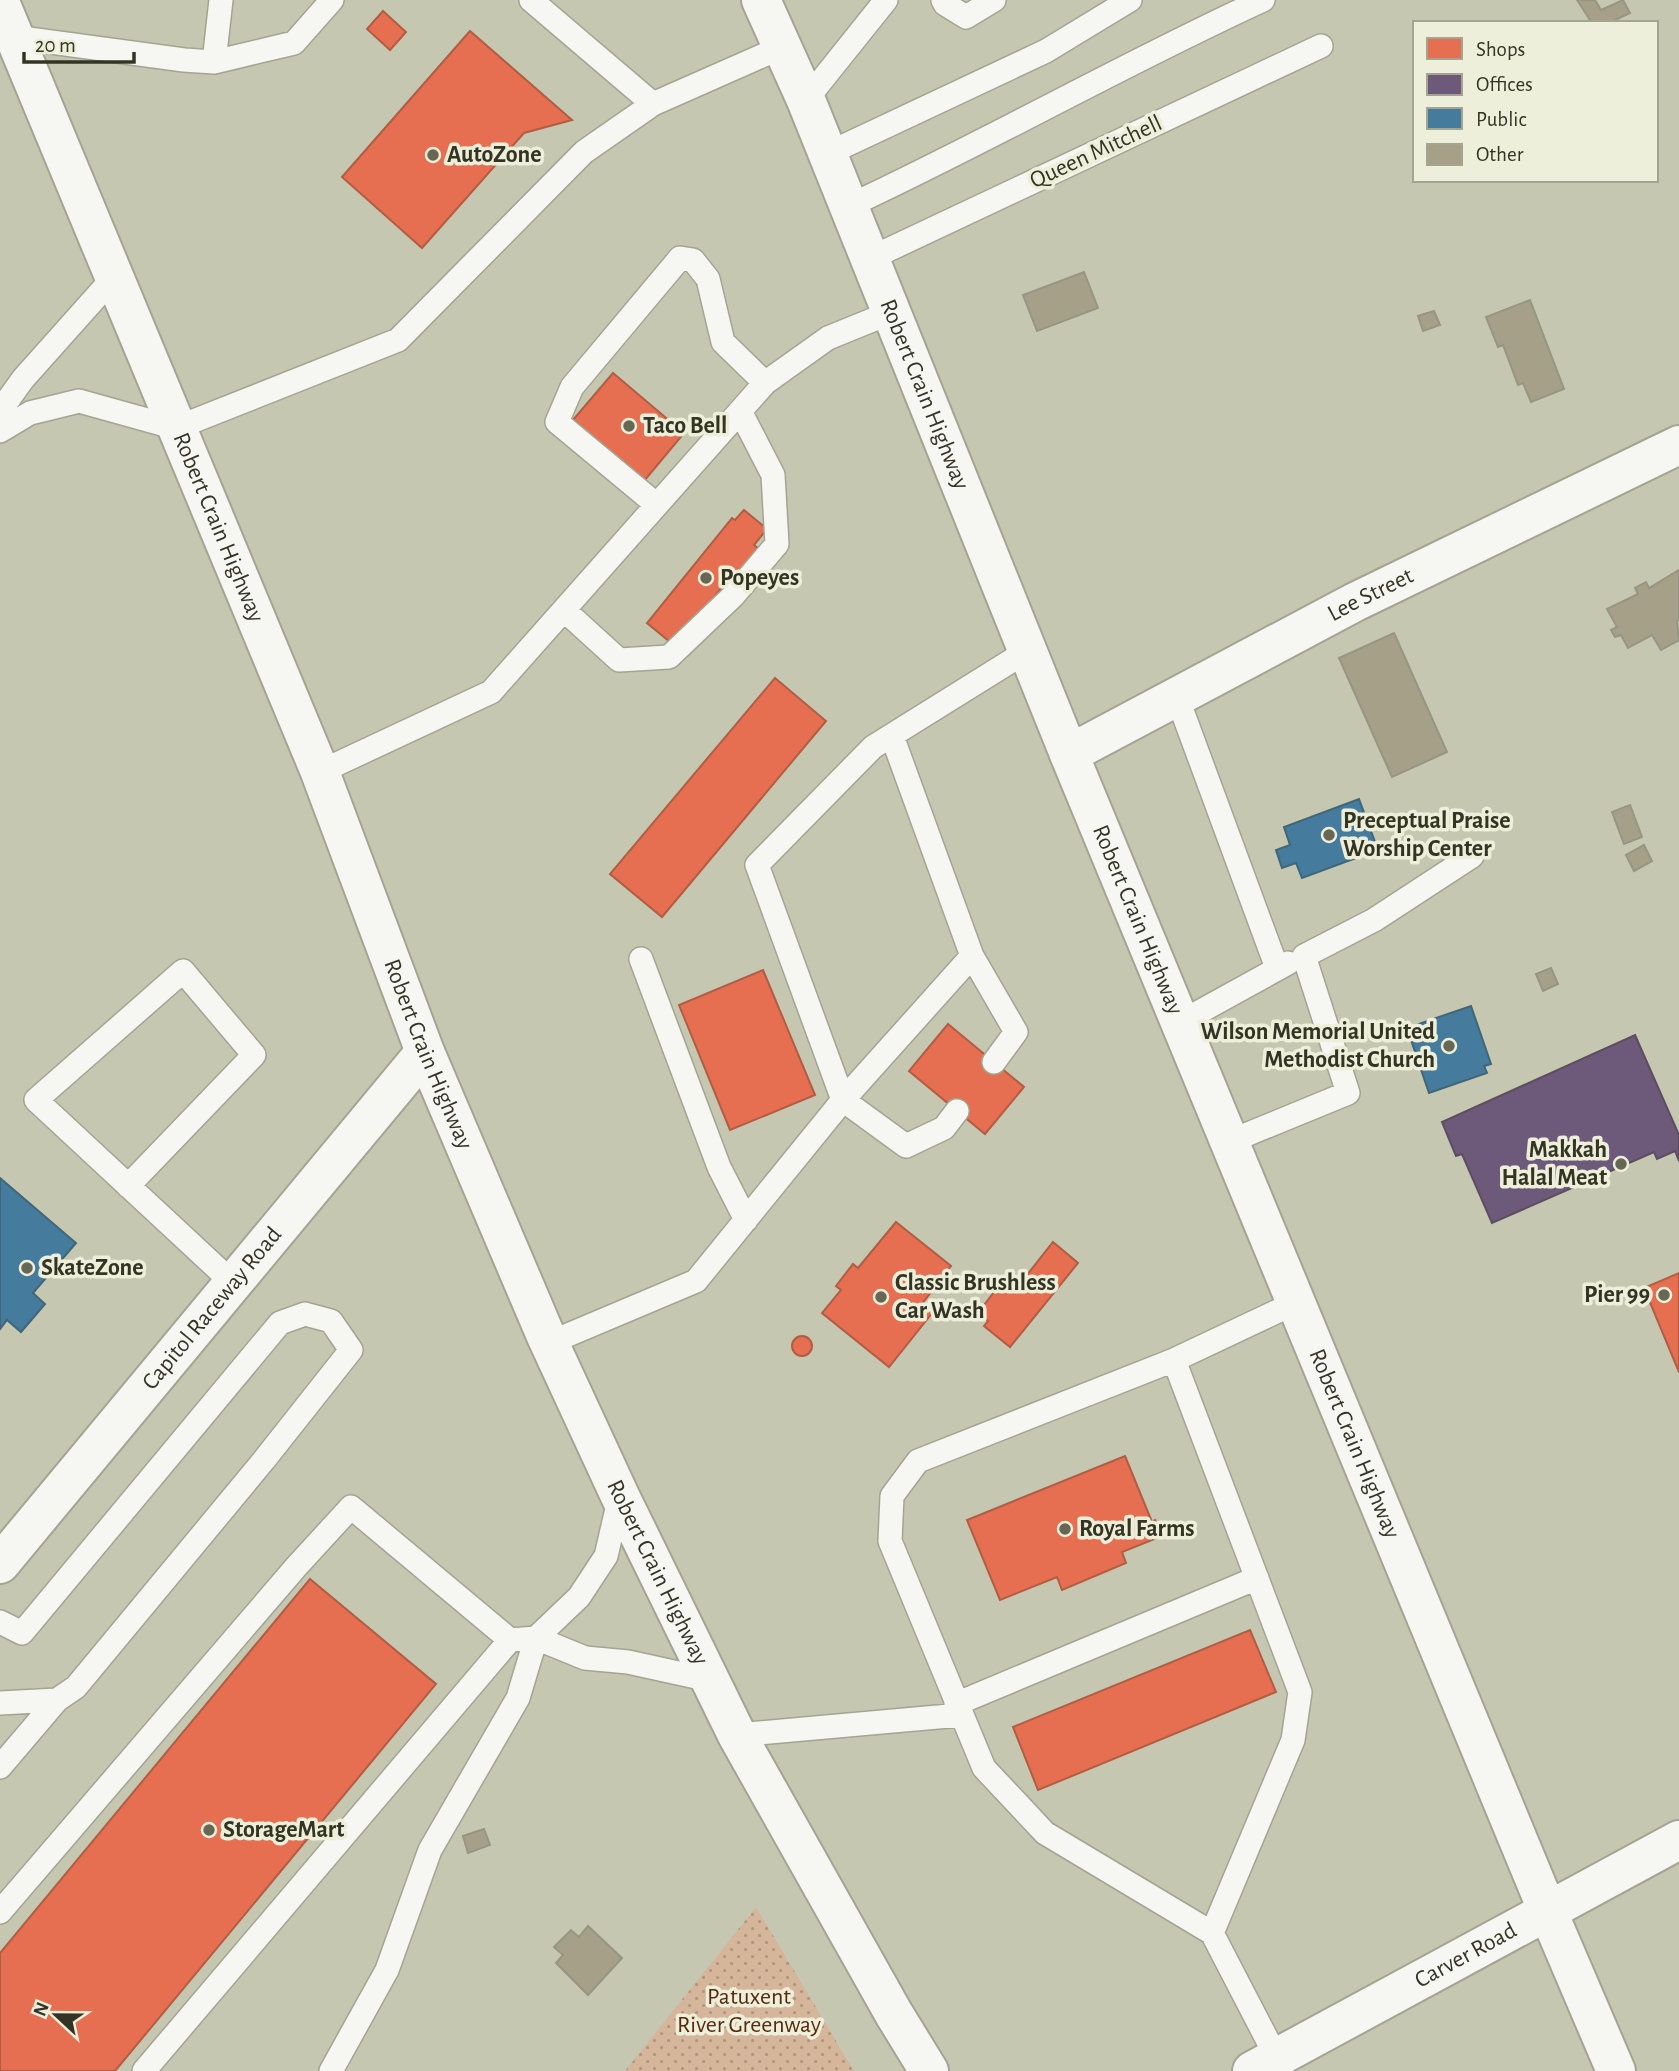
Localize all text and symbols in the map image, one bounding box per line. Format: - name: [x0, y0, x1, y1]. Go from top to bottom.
- scale bar: [24, 21, 135, 65]
- legend: [1413, 21, 1658, 182]
- text: 20 m: [35, 35, 76, 56]
- text: Shops: [1476, 39, 1525, 60]
- text: Offices: [1476, 74, 1533, 95]
- text: Public: [1476, 109, 1526, 130]
- street label: Queen Mitchell: [1026, 111, 1166, 193]
- place label: AutoZone: [447, 143, 542, 167]
- text: Other: [1476, 144, 1524, 165]
- marker: AutoZone: [425, 147, 441, 163]
- street label: Robert Crain Highway: [875, 296, 973, 493]
- place label: Taco Bell: [643, 414, 727, 438]
- marker: Taco Bell: [621, 418, 637, 434]
- street label: Robert Crain Highway: [168, 429, 268, 626]
- street label: Lee Street: [1324, 563, 1417, 626]
- place label: Popeyes: [720, 566, 799, 590]
- marker: Popeyes: [698, 570, 714, 586]
- place label: Preceptual Praise Worship Center: [1343, 809, 1510, 861]
- street label: Robert Crain Highway: [1088, 822, 1187, 1018]
- marker: Preceptual Praise Worship Center: [1321, 827, 1337, 843]
- street label: Robert Crain Highway: [379, 956, 477, 1153]
- place label: Wilson Memorial United Methodist Church: [1200, 1020, 1435, 1072]
- marker: Wilson Memorial United Methodist Church: [1441, 1038, 1457, 1054]
- place label: Makkah Halal Meat: [1502, 1138, 1607, 1190]
- marker: Makkah Halal Meat: [1613, 1156, 1629, 1172]
- street label: Capitol Raceway Road: [138, 1223, 286, 1394]
- place label: SkateZone: [41, 1256, 144, 1280]
- marker: SkateZone: [19, 1260, 35, 1276]
- place label: Classic Brushless Car Wash: [895, 1271, 1056, 1323]
- place label: Pier 99: [1584, 1283, 1650, 1307]
- marker: Pier 99: [1656, 1287, 1672, 1303]
- marker: Classic Brushless Car Wash: [873, 1289, 889, 1305]
- street label: Robert Crain Highway: [1304, 1346, 1404, 1542]
- street label: Robert Crain Highway: [602, 1476, 713, 1669]
- place label: Royal Farms: [1079, 1517, 1195, 1541]
- marker: Royal Farms: [1057, 1521, 1073, 1537]
- place label: StorageMart: [223, 1818, 344, 1842]
- marker: StorageMart: [201, 1822, 217, 1838]
- street label: Carver Road: [1411, 1918, 1521, 1993]
- north arrow: [21, 1980, 91, 2050]
- park label: Patuxent River Greenway: [677, 1985, 821, 2037]
- text: N: [30, 2000, 53, 2019]

